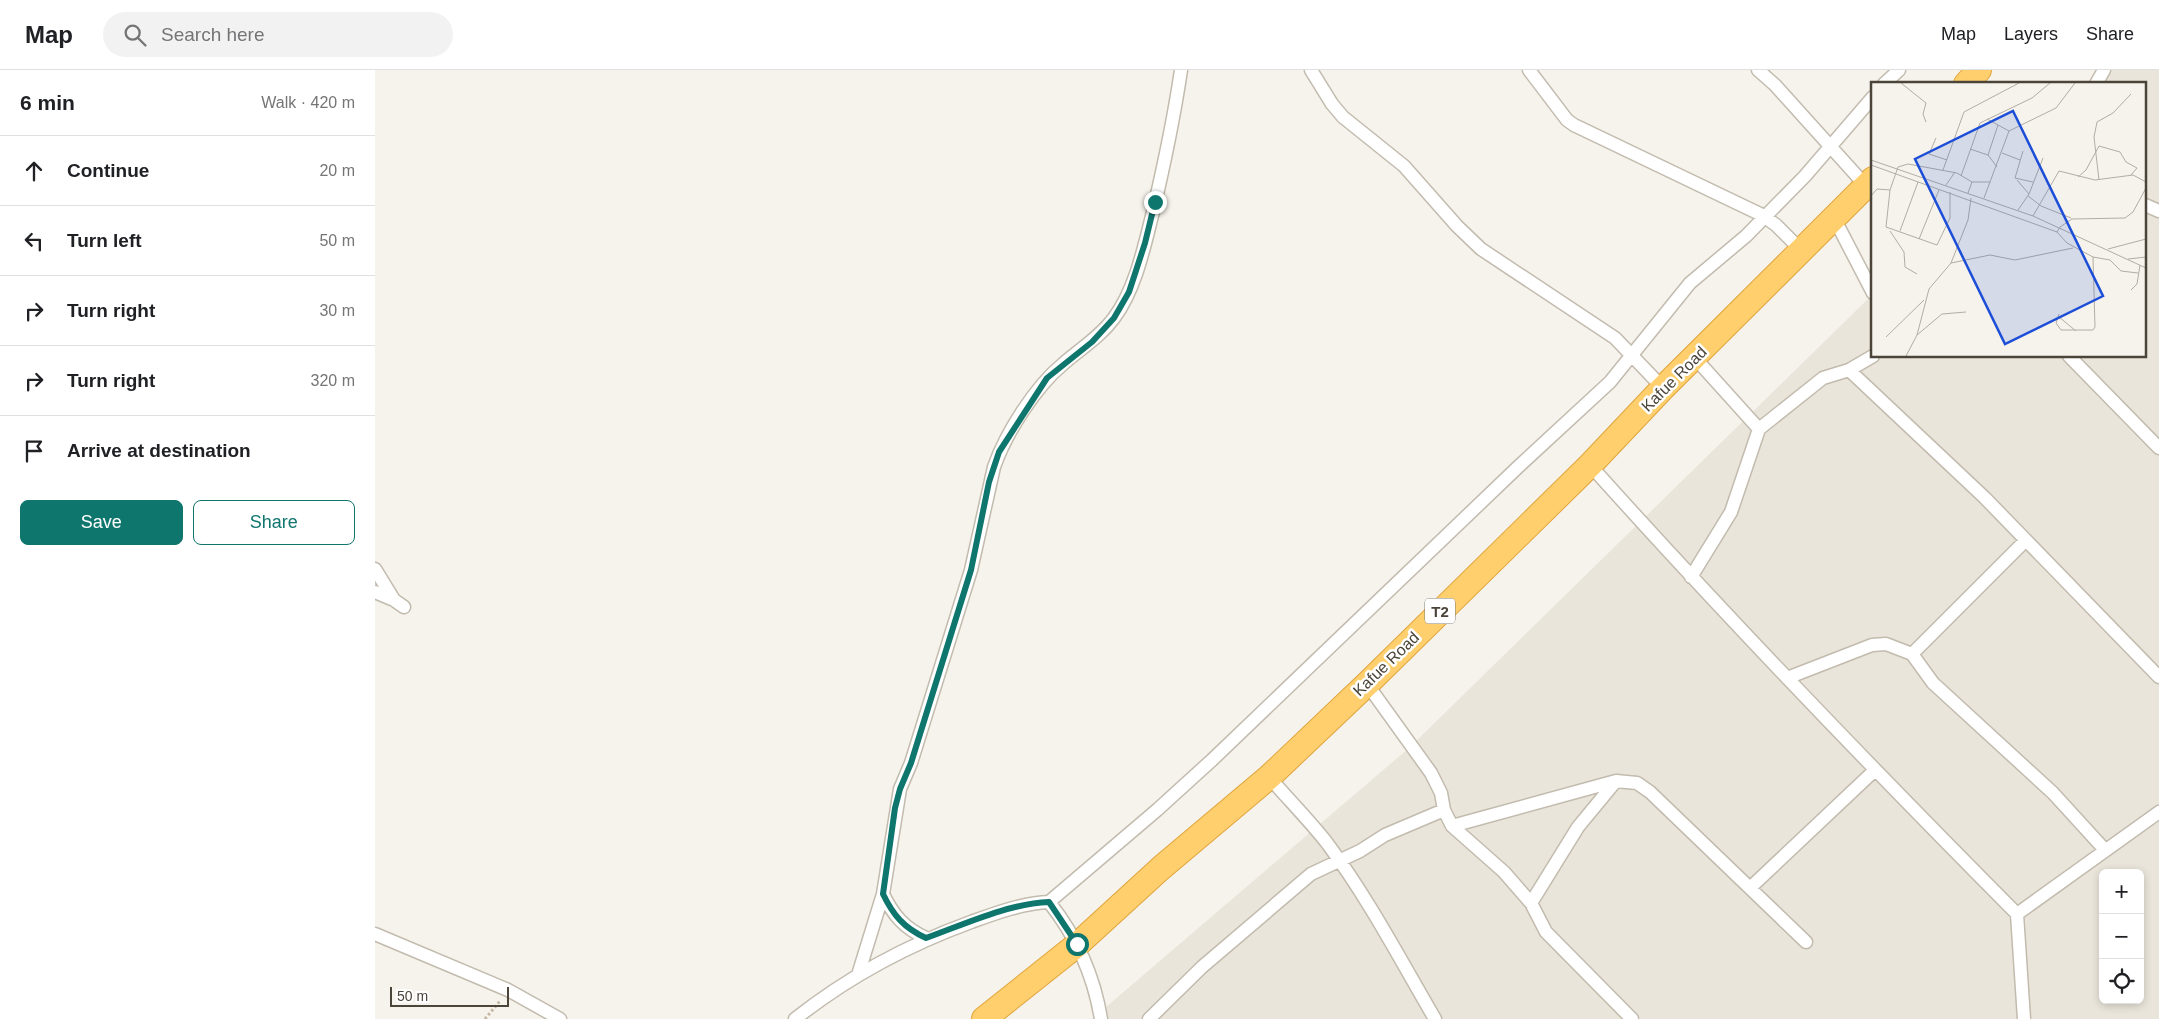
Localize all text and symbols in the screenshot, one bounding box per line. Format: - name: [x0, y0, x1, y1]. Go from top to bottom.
- search box: [103, 12, 453, 57]
- text: Map: [25, 21, 73, 48]
- icon: search: [121, 21, 149, 49]
- text: Search here: [161, 24, 265, 45]
- text: Map: [1941, 24, 1976, 44]
- text: Layers: [2004, 24, 2058, 44]
- text: Share: [2086, 24, 2134, 44]
- inset map: [1871, 82, 2147, 358]
- text: 6 min: [20, 91, 75, 114]
- text: Walk · 420 m: [261, 94, 355, 111]
- icon: ahead: [20, 157, 48, 185]
- text: Continue: [67, 160, 149, 181]
- text: 20 m: [319, 162, 355, 179]
- route end: [1144, 191, 1167, 214]
- icon: left: [20, 227, 48, 255]
- text: Turn left: [67, 230, 142, 251]
- text: 50 m: [319, 232, 355, 249]
- icon: right: [20, 297, 48, 325]
- text: Turn right: [67, 300, 155, 321]
- text: 30 m: [319, 302, 355, 319]
- street label: Kafue Road: [1638, 343, 1710, 415]
- icon: right: [20, 367, 48, 395]
- text: Turn right: [67, 370, 155, 391]
- text: 320 m: [311, 372, 355, 389]
- icon: arrive: [20, 437, 48, 465]
- text: Arrive at destination: [67, 440, 251, 461]
- button: Save: [20, 500, 183, 545]
- button: Share: [193, 500, 355, 545]
- road number: T2: [1425, 598, 1455, 624]
- street label: Kafue Road: [1350, 629, 1422, 699]
- map controls: [2099, 869, 2144, 1004]
- button: +: [2099, 869, 2144, 914]
- button: −: [2099, 914, 2144, 959]
- route start: [1066, 933, 1089, 956]
- button: locate: [2099, 959, 2144, 1004]
- scale bar: [390, 984, 509, 1007]
- text: 50 m: [397, 988, 428, 1004]

